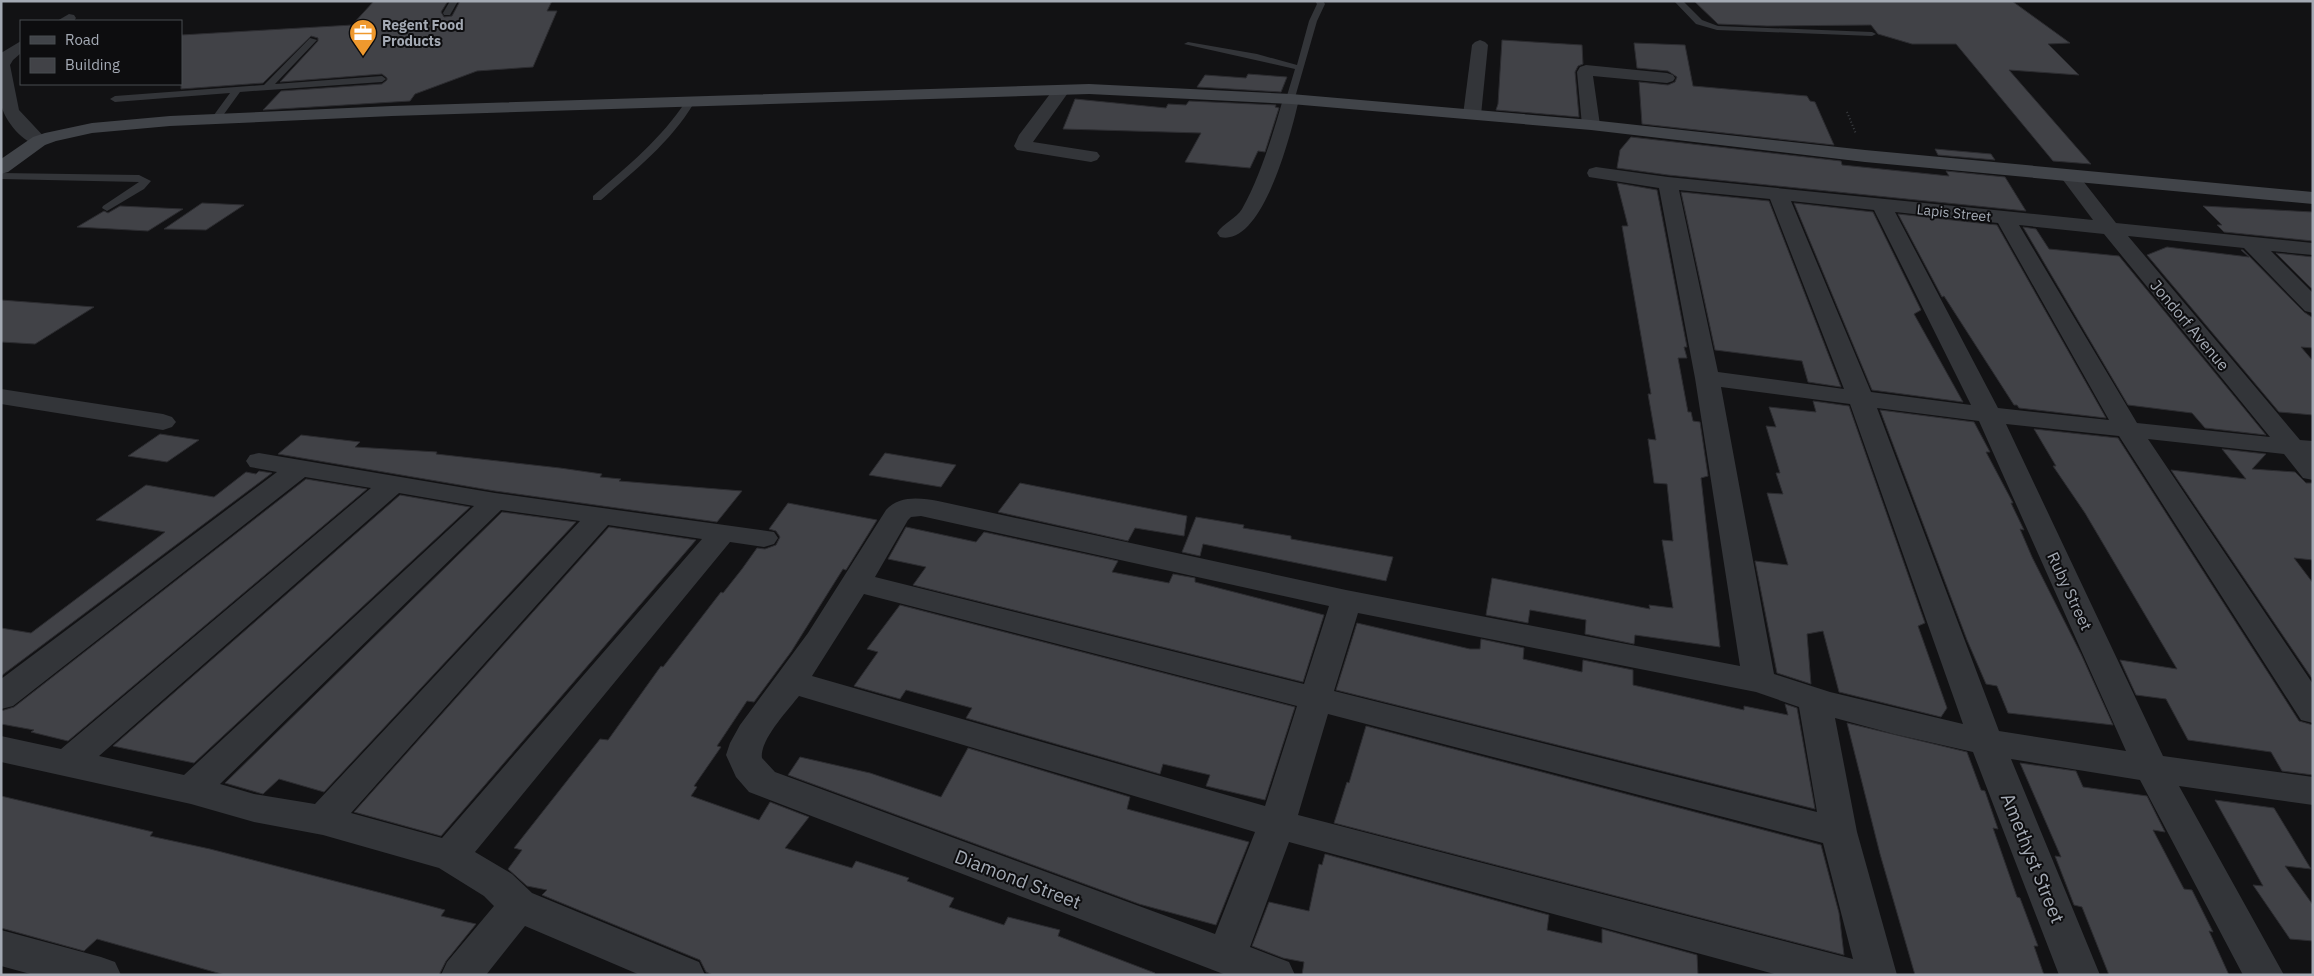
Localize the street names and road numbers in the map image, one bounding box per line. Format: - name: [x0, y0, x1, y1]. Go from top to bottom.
- street label: Lapis Street: [1916, 200, 1992, 226]
- street label: Jondorf Avenue: [2146, 275, 2234, 375]
- street label: Ruby Street: [2043, 549, 2097, 633]
- street label: Amethyst Street: [1996, 789, 2070, 927]
- street label: Diamond Street: [951, 844, 1085, 914]

